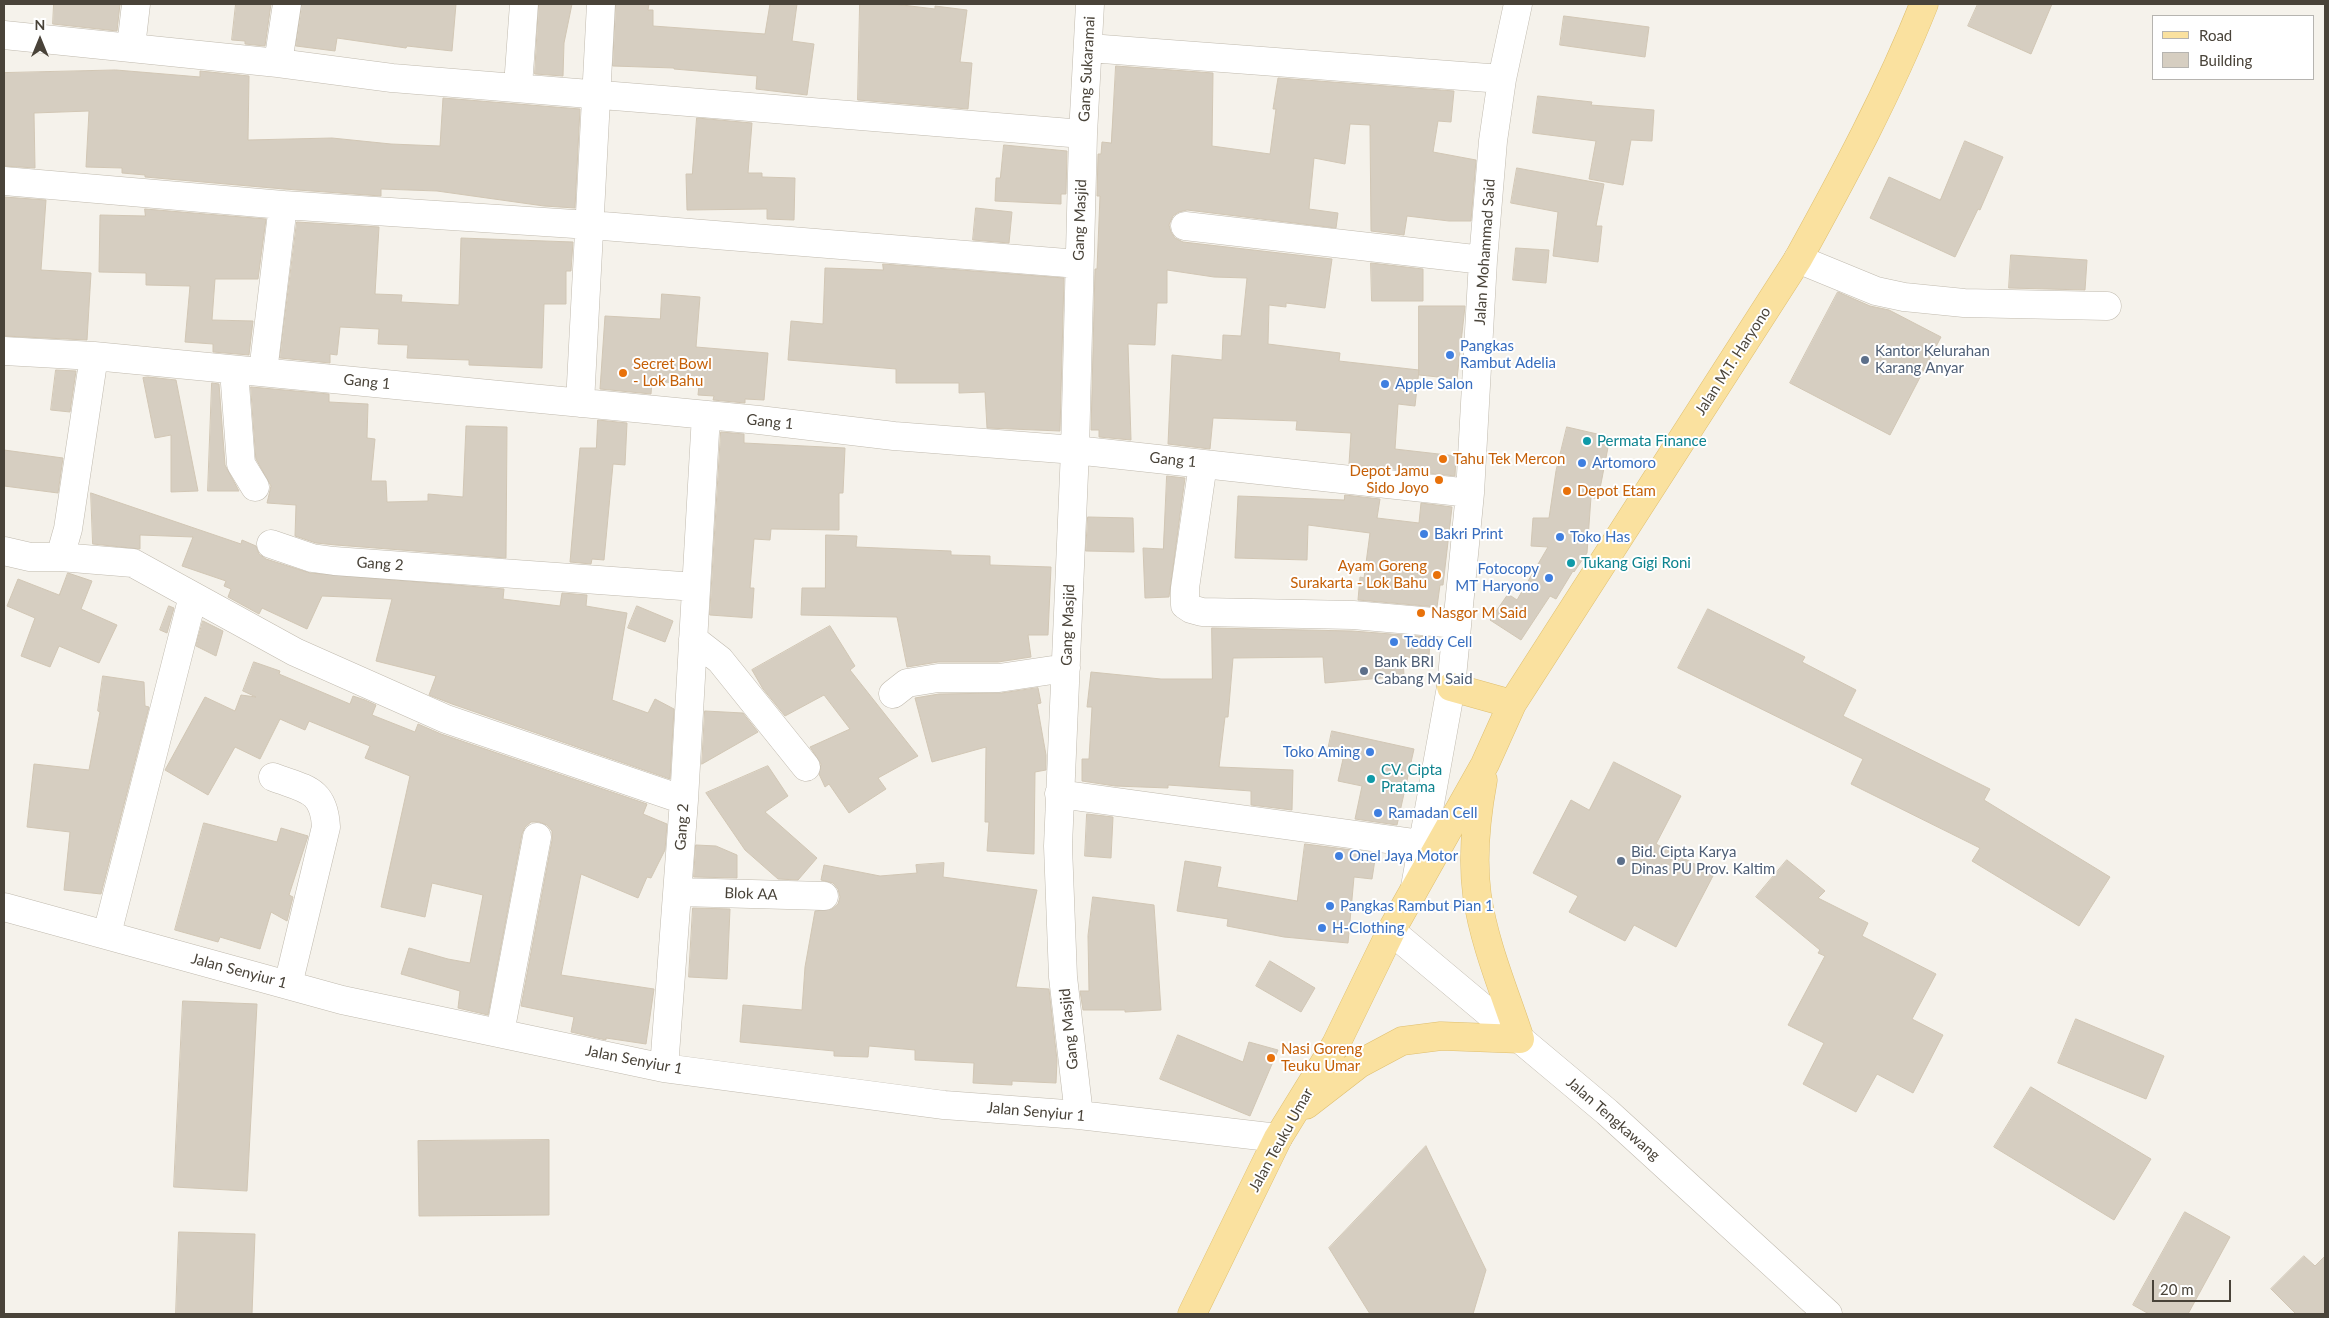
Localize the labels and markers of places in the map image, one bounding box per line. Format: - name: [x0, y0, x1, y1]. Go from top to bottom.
- place label: Pangkas Rambut Adelia: [1460, 337, 1556, 372]
- place label: Kantor Kelurahan Karang Anyar: [1875, 342, 1990, 377]
- marker: Pangkas Rambut Adelia: [1444, 349, 1456, 361]
- marker: Kantor Kelurahan Karang Anyar: [1859, 354, 1871, 366]
- place label: Secret Bowl - Lok Bahu: [633, 355, 712, 390]
- marker: Secret Bowl - Lok Bahu: [617, 367, 629, 379]
- place label: Apple Salon: [1395, 375, 1473, 393]
- marker: Apple Salon: [1379, 378, 1391, 390]
- place label: Permata Finance: [1597, 432, 1707, 450]
- marker: Permata Finance: [1581, 435, 1593, 447]
- place label: Tahu Tek Mercon: [1453, 450, 1565, 468]
- marker: Tahu Tek Mercon: [1437, 453, 1449, 465]
- place label: Artomoro: [1592, 454, 1656, 472]
- marker: Artomoro: [1576, 457, 1588, 469]
- place label: Depot Jamu Sido Joyo: [1350, 462, 1429, 497]
- marker: Depot Jamu Sido Joyo: [1433, 474, 1445, 486]
- place label: Depot Etam: [1577, 482, 1656, 500]
- marker: Depot Etam: [1561, 485, 1573, 497]
- place label: Bakri Print: [1434, 525, 1503, 543]
- marker: Bakri Print: [1418, 528, 1430, 540]
- place label: Toko Has: [1570, 528, 1630, 546]
- marker: Toko Has: [1554, 531, 1566, 543]
- place label: Tukang Gigi Roni: [1581, 554, 1691, 572]
- place label: Ayam Goreng Surakarta - Lok Bahu: [1290, 557, 1427, 592]
- marker: Tukang Gigi Roni: [1565, 557, 1577, 569]
- place label: Fotocopy MT Haryono: [1455, 560, 1539, 595]
- marker: Ayam Goreng Surakarta - Lok Bahu: [1431, 569, 1443, 581]
- marker: Fotocopy MT Haryono: [1543, 572, 1555, 584]
- place label: Nasgor M Said: [1431, 604, 1527, 622]
- marker: Nasgor M Said: [1415, 607, 1427, 619]
- place label: Teddy Cell: [1404, 633, 1472, 651]
- marker: Teddy Cell: [1388, 636, 1400, 648]
- place label: Bank BRI Cabang M Said: [1374, 653, 1473, 688]
- marker: Bank BRI Cabang M Said: [1358, 665, 1370, 677]
- place label: Toko Aming: [1283, 743, 1360, 761]
- marker: Toko Aming: [1364, 746, 1376, 758]
- place label: CV. Cipta Pratama: [1381, 761, 1442, 796]
- marker: CV. Cipta Pratama: [1365, 773, 1377, 785]
- place label: Ramadan Cell: [1388, 804, 1477, 822]
- marker: Ramadan Cell: [1372, 807, 1384, 819]
- place label: Bid. Cipta Karya Dinas PU Prov. Kaltim: [1631, 843, 1775, 878]
- place label: Onel Jaya Motor: [1349, 847, 1458, 865]
- marker: Onel Jaya Motor: [1333, 850, 1345, 862]
- marker: Bid. Cipta Karya Dinas PU Prov. Kaltim: [1615, 855, 1627, 867]
- place label: Pangkas Rambut Pian 1: [1340, 897, 1494, 915]
- marker: Pangkas Rambut Pian 1: [1324, 900, 1336, 912]
- place label: H-Clothing: [1332, 919, 1404, 937]
- marker: H-Clothing: [1316, 922, 1328, 934]
- place label: Nasi Goreng Teuku Umar: [1281, 1040, 1362, 1075]
- marker: Nasi Goreng Teuku Umar: [1265, 1052, 1277, 1064]

